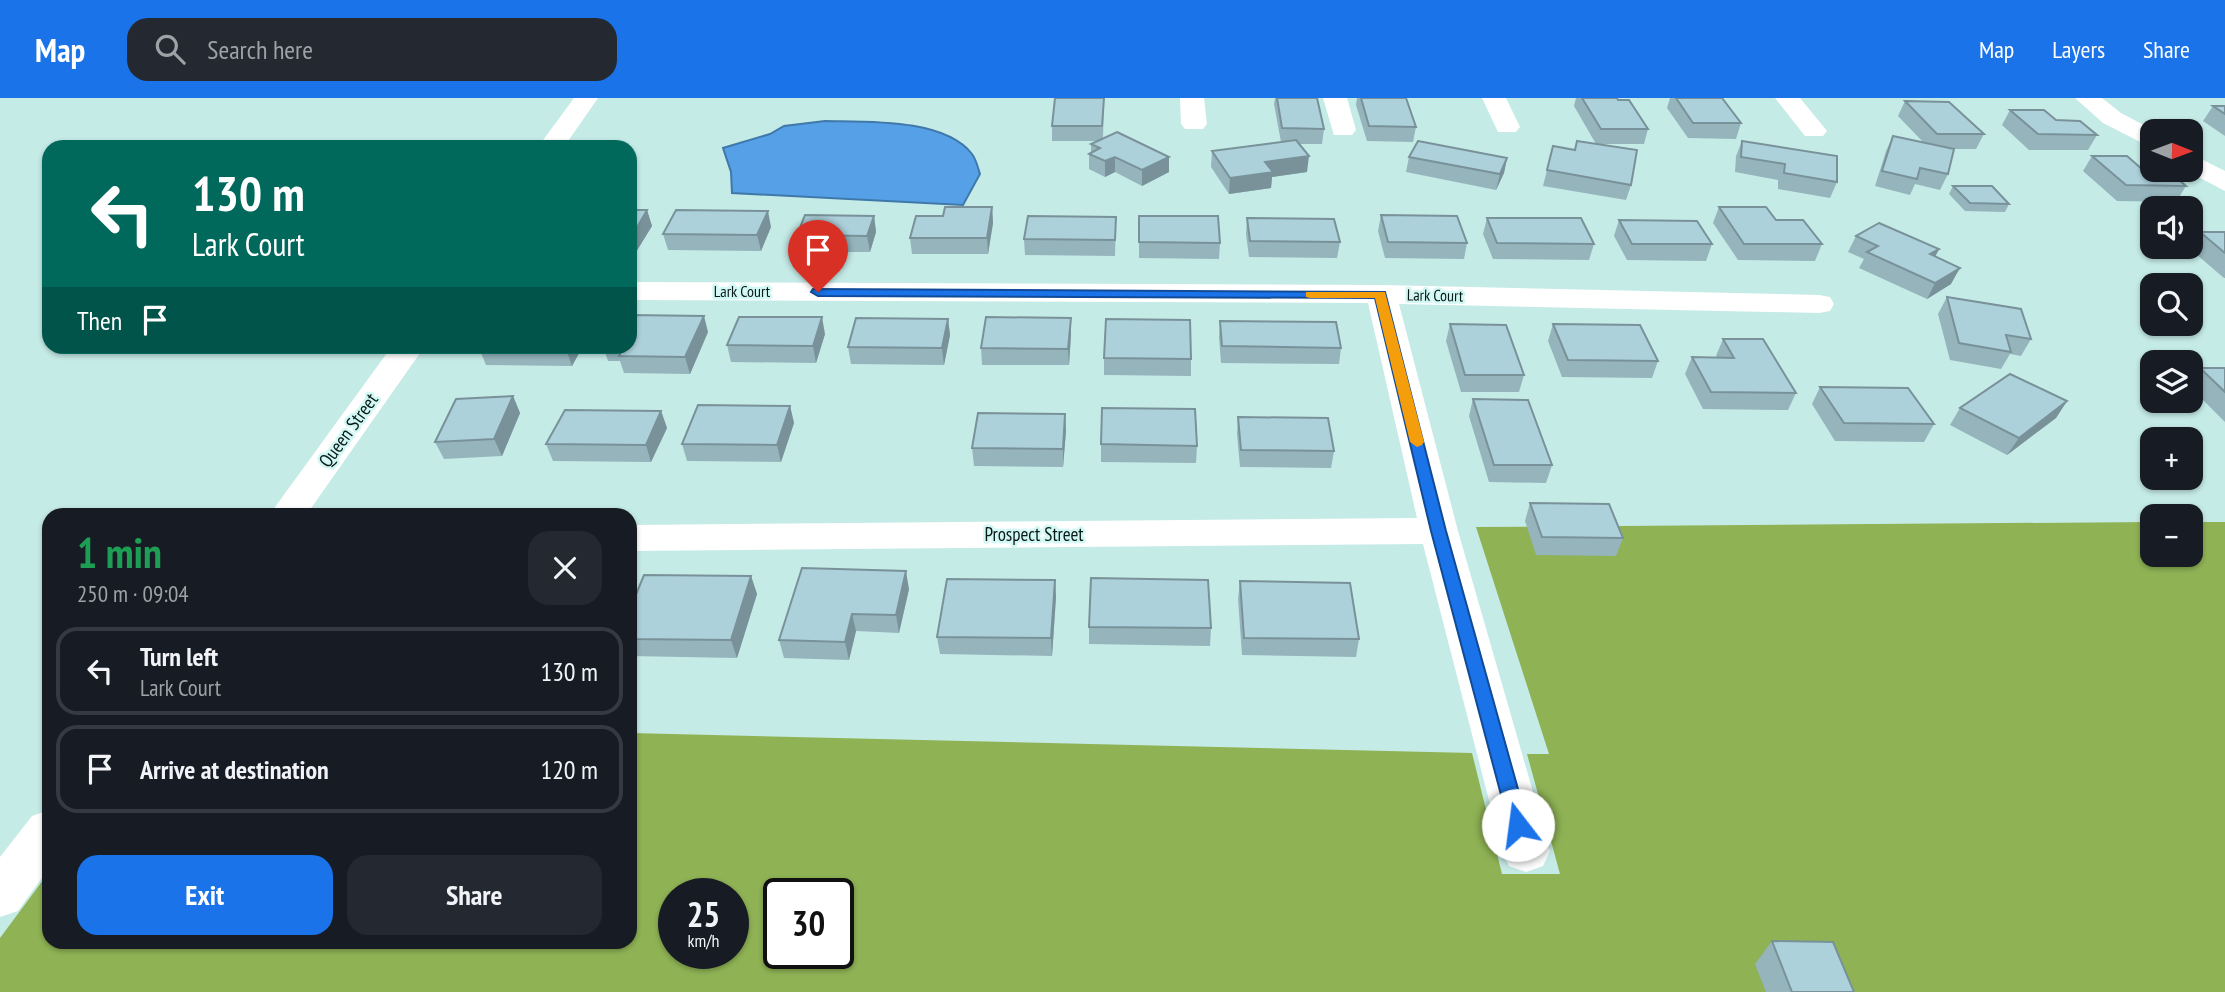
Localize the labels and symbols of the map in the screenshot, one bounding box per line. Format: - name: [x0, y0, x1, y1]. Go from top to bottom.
- north arrow: [2140, 119, 2203, 182]
- pin: [788, 220, 848, 292]
- street label: Lark Court: [714, 281, 771, 301]
- street label: Lark Court: [1407, 285, 1464, 306]
- street label: Queen Street: [313, 388, 383, 472]
- street label: Prospect Street: [984, 522, 1084, 546]
- position arrow: [1481, 788, 1555, 862]
- speed limit sign: 30: [763, 878, 854, 969]

